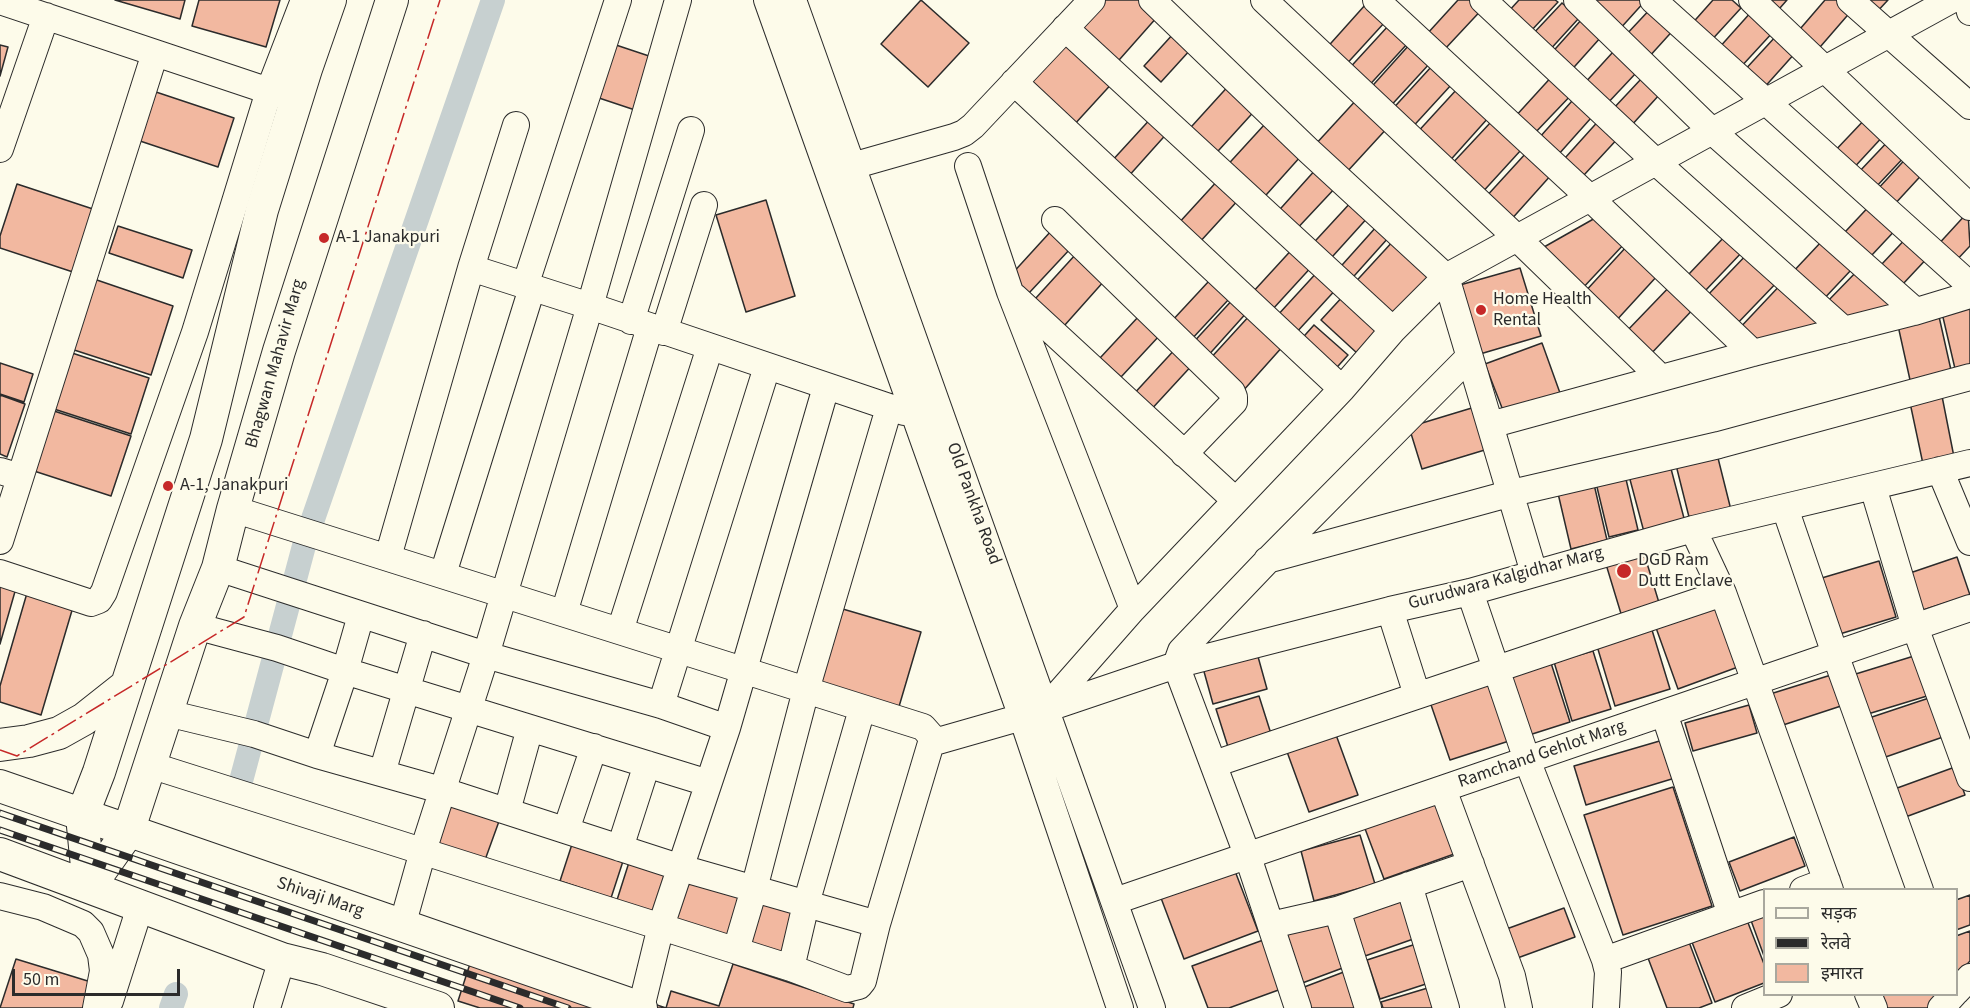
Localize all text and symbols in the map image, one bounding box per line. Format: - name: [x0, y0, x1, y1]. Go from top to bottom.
- place label: A-1 Janakpuri: [336, 227, 440, 249]
- marker: A-1 Janakpuri: [317, 231, 331, 245]
- street label: Bhagwan Mahavir Marg: [242, 277, 310, 451]
- place label: Home Health Rental: [1493, 289, 1592, 332]
- marker: Home Health Rental: [1474, 303, 1488, 317]
- street label: Old Pankha Road: [941, 440, 1005, 568]
- place label: A-1, Janakpuri: [180, 475, 288, 497]
- marker: A-1, Janakpuri: [161, 479, 175, 493]
- street label: Gurudwara Kalgidhar Marg: [1406, 543, 1606, 615]
- place label: DGD Ram Dutt Enclave: [1638, 550, 1733, 592]
- marker: DGD Ram Dutt Enclave: [1615, 562, 1633, 580]
- street label: Ramchand Gehlot Marg: [1456, 716, 1628, 794]
- street label: Shivaji Marg: [274, 873, 366, 923]
- legend: [1763, 888, 1958, 996]
- text: सड़क: [1821, 901, 1857, 926]
- text: रेलवे: [1821, 931, 1851, 956]
- scale bar: [15, 957, 183, 995]
- text: इमारत: [1821, 961, 1863, 986]
- text: 50 m: [23, 967, 59, 992]

